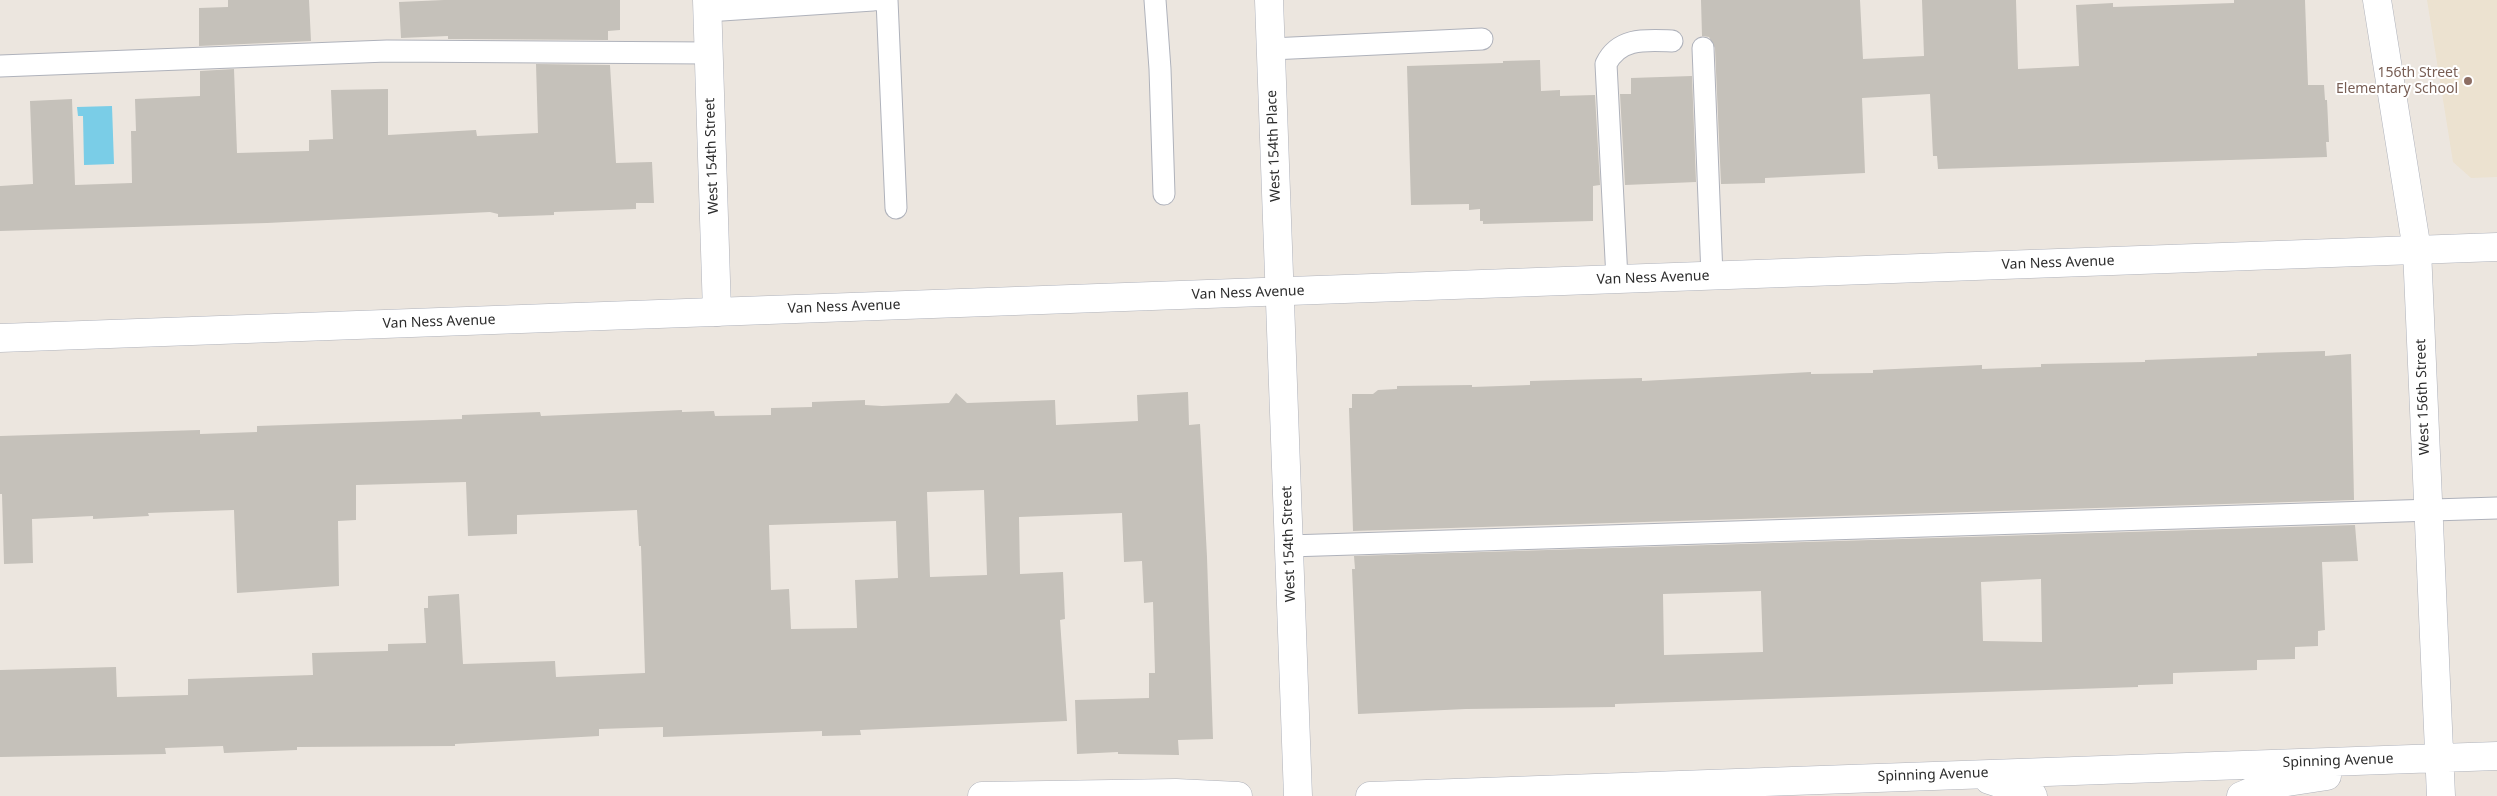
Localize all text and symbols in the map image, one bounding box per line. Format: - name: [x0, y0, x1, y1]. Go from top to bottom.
- place label: 156th Street Elementary School: [2336, 65, 2458, 98]
- marker: 156th Street Elementary School: [2462, 75, 2474, 87]
- street label: West 154th Place: [1264, 90, 1284, 202]
- street label: West 154th Street: [702, 97, 722, 215]
- street label: Van Ness Avenue: [2001, 253, 2115, 273]
- street label: Van Ness Avenue: [1596, 268, 1710, 288]
- street label: Van Ness Avenue: [1191, 283, 1305, 303]
- street label: Van Ness Avenue: [787, 297, 901, 317]
- street label: Van Ness Avenue: [382, 312, 496, 332]
- street label: West 156th Street: [2413, 338, 2433, 456]
- street label: West 154th Street: [1279, 485, 1299, 603]
- street label: Spinning Avenue: [2282, 751, 2394, 771]
- street label: Spinning Avenue: [1877, 765, 1989, 785]

